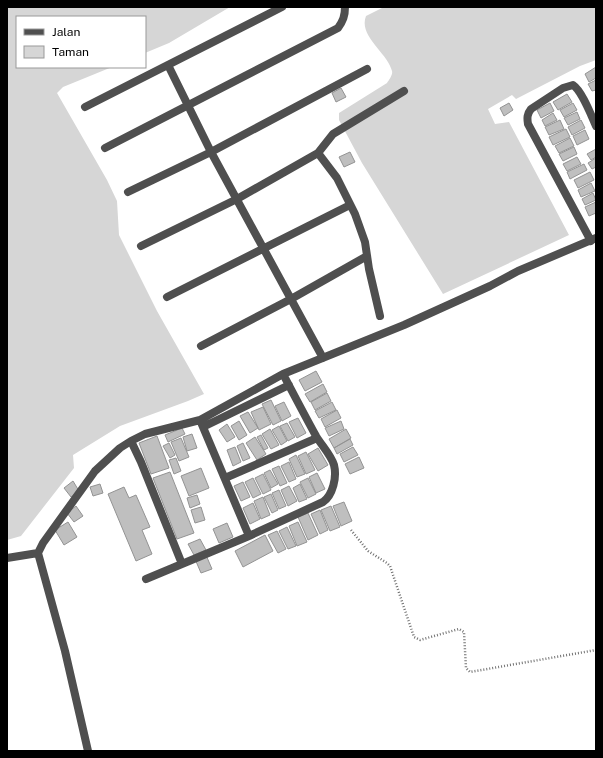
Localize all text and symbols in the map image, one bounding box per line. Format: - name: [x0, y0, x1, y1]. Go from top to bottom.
- legend: [16, 16, 146, 68]
- text: Jalan: [52, 25, 81, 39]
- text: Taman: [52, 45, 89, 59]

